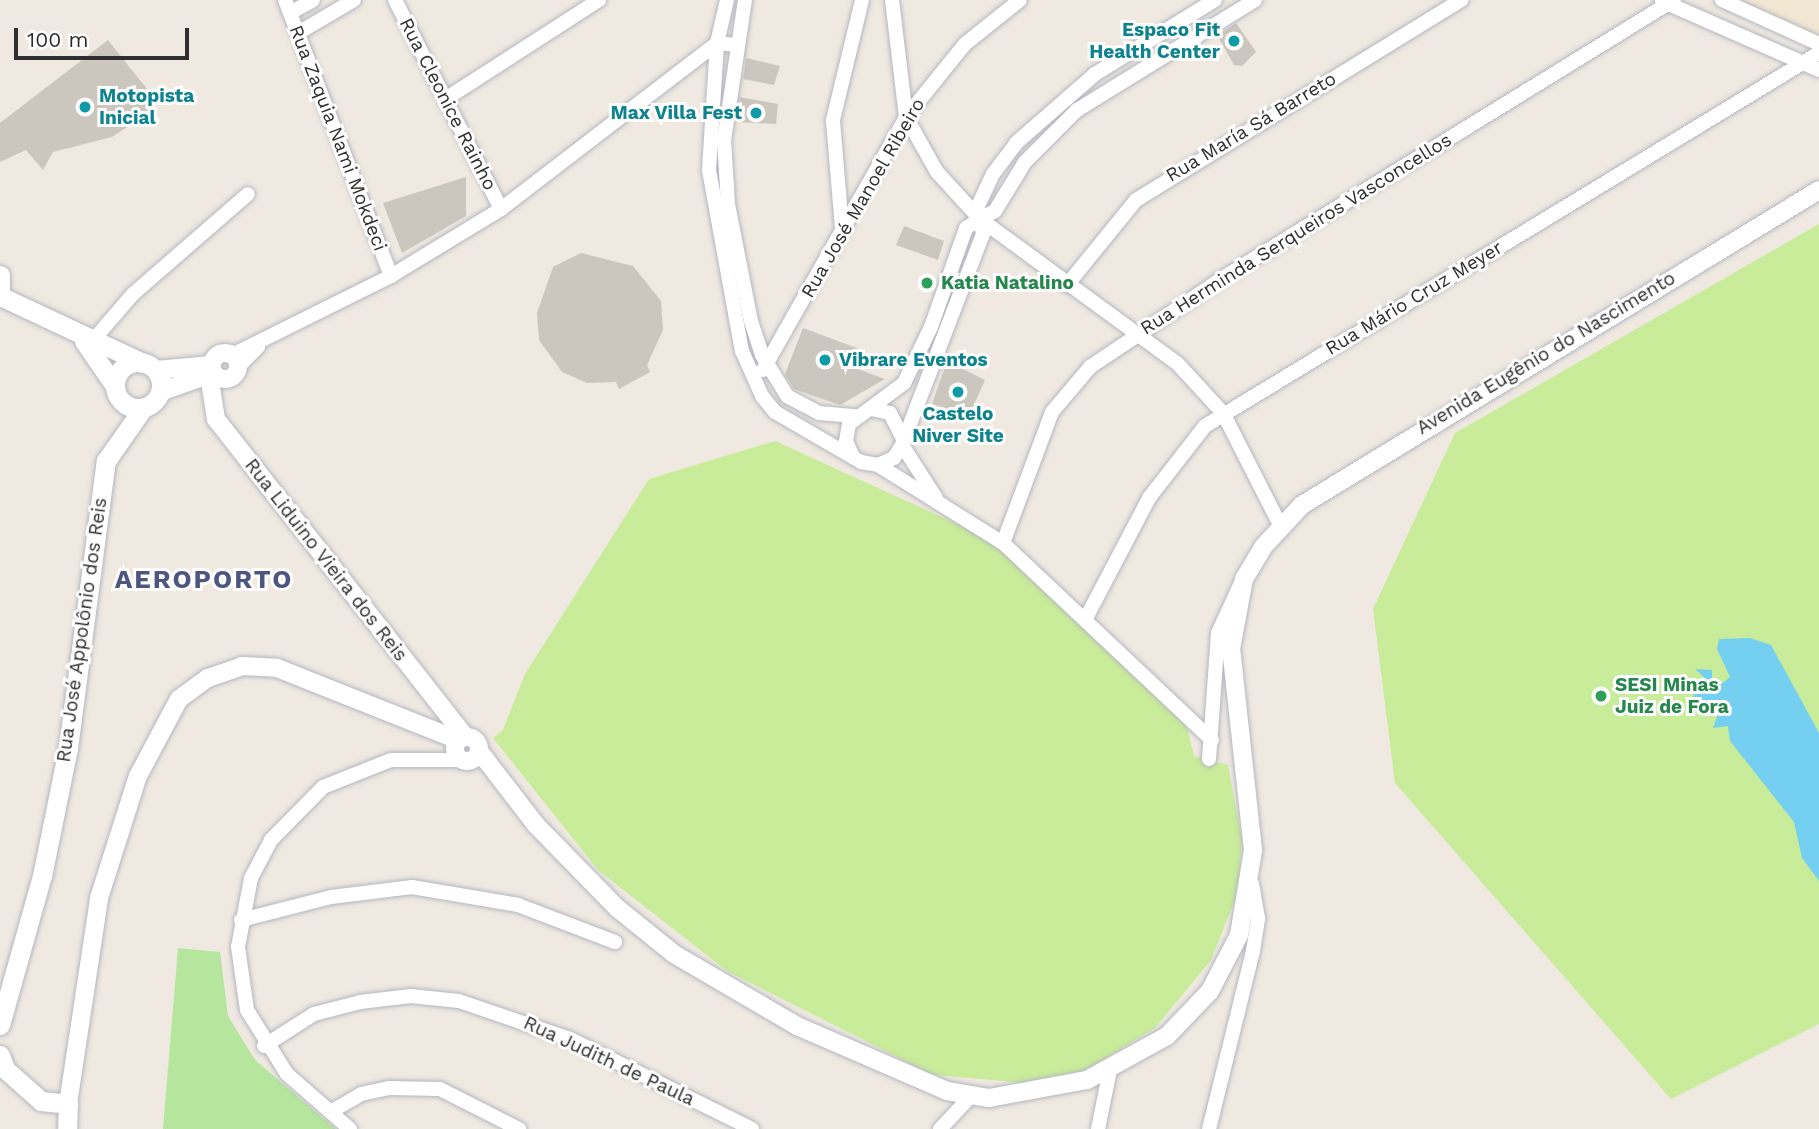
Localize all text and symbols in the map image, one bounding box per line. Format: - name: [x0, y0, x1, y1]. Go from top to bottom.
- scale bar: [18, 14, 192, 58]
- street label: Rua Cleonice Rainho: [395, 14, 501, 194]
- place label: Espaco Fit Health Center: [1089, 19, 1220, 63]
- street label: Rua Zaquia Nami Mokdeci: [284, 22, 392, 254]
- text: 100 m: [27, 27, 89, 52]
- marker: Espaco Fit Health Center: [1226, 33, 1242, 49]
- street label: Rua María Sá Barreto: [1161, 67, 1341, 187]
- place label: Motopista Inicial: [99, 85, 194, 129]
- street label: Rua José Manoel Ribeiro: [796, 93, 930, 303]
- marker: Motopista Inicial: [77, 99, 93, 115]
- place label: Max Villa Fest: [609, 102, 742, 124]
- marker: Max Villa Fest: [748, 105, 764, 121]
- street label: Rua Herminda Serqueiros Vasconcellos: [1136, 128, 1456, 340]
- street label: Rua Mário Cruz Meyer: [1321, 236, 1507, 360]
- street label: Avenida Eugênio do Nascimento: [1412, 266, 1680, 440]
- place label: Katia Natalino: [941, 272, 1074, 294]
- marker: Katia Natalino: [919, 275, 935, 291]
- place label: Vibrare Eventos: [839, 349, 988, 371]
- marker: Vibrare Eventos: [817, 352, 833, 368]
- marker: Castelo Niver Site: [950, 384, 966, 400]
- place label: Castelo Niver Site: [912, 403, 1004, 447]
- street label: Rua Liduino Vieira dos Reis: [239, 454, 413, 666]
- street label: Rua José Appolônio dos Reis: [52, 495, 112, 765]
- district label: AEROPORTO: [116, 564, 292, 596]
- place label: SESI Minas Juiz de Fora: [1615, 674, 1729, 718]
- marker: SESI Minas Juiz de Fora: [1593, 688, 1609, 704]
- street label: Rua Judith de Paula: [520, 1011, 698, 1111]

